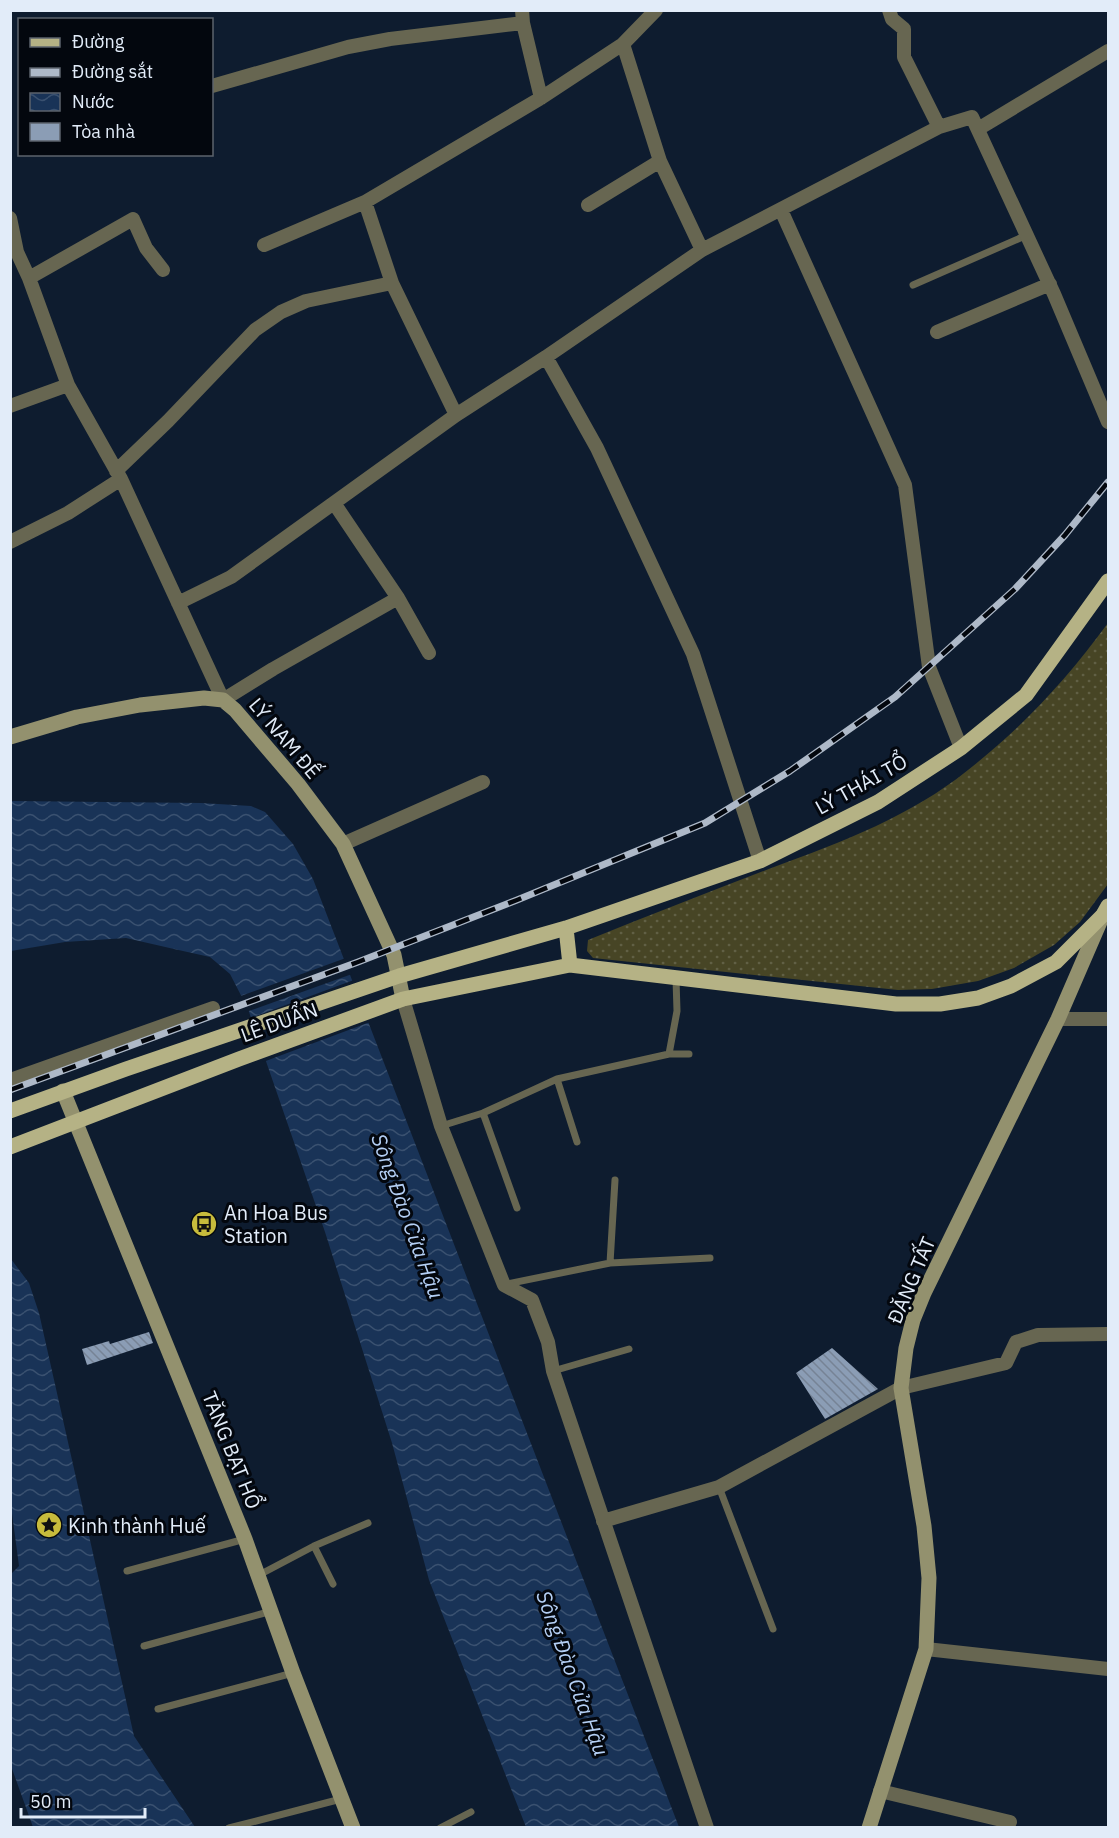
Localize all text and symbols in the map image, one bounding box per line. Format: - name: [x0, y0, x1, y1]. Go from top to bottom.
- legend: [18, 18, 213, 156]
- text: Đường: [72, 30, 125, 53]
- text: Đường sắt: [72, 60, 153, 83]
- text: Nước: [72, 90, 114, 113]
- text: Tòa nhà: [72, 120, 136, 143]
- street label: LÝ NAM ĐẾ: [243, 690, 329, 785]
- street label: LÝ THÁI TỔ: [809, 746, 912, 820]
- street label: LÊ DUẨN: [236, 994, 321, 1048]
- water label: Sông Đào Cửa Hậu: [365, 1130, 451, 1302]
- place label: An Hoa Bus Station: [224, 1199, 328, 1249]
- bus stop icon: An Hoa Bus Station: [189, 1209, 219, 1239]
- street label: ĐẶNG TẤT: [879, 1232, 941, 1328]
- street label: TĂNG BẠT HỔ: [196, 1386, 270, 1513]
- place icon: Kinh thành Huế: [34, 1510, 64, 1540]
- place label: Kinh thành Huế: [68, 1512, 206, 1539]
- water label: Sông Đào Cửa Hậu: [530, 1587, 616, 1759]
- scale bar: [21, 1781, 146, 1819]
- text: 50 m: [30, 1790, 72, 1813]

